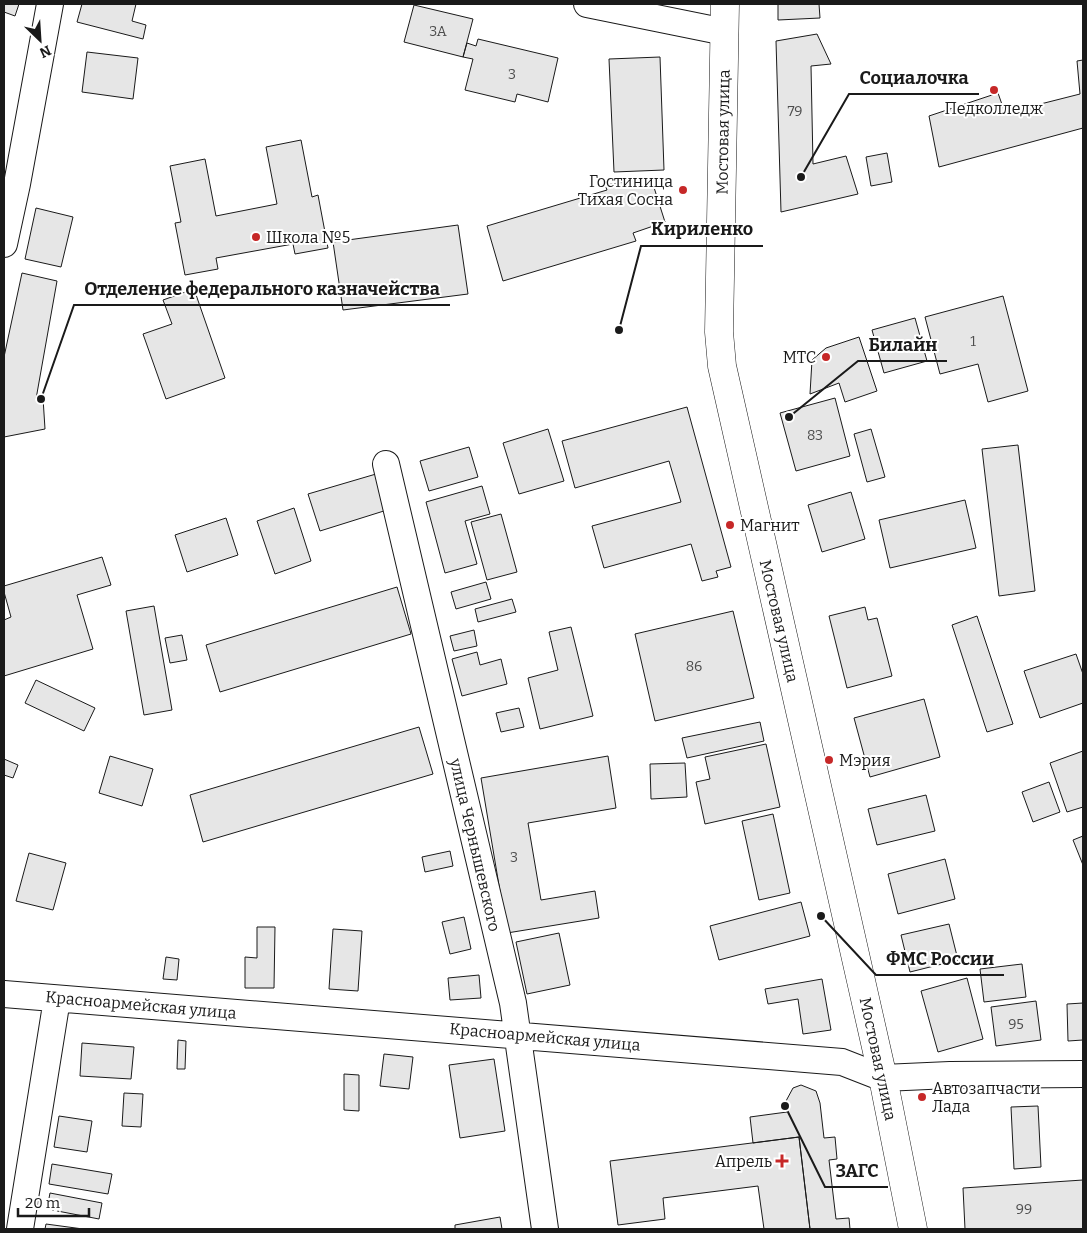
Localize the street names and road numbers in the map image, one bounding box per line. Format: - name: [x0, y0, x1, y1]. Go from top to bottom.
- street label: Мостовая улица: [712, 69, 734, 195]
- street label: Мостовая улица: [756, 558, 802, 684]
- street label: улица Чернышевского: [446, 756, 504, 933]
- street label: Красноармейская улица: [45, 987, 238, 1023]
- street label: Мостовая улица: [856, 996, 900, 1122]
- street label: Красноармейская улица: [449, 1019, 642, 1055]

